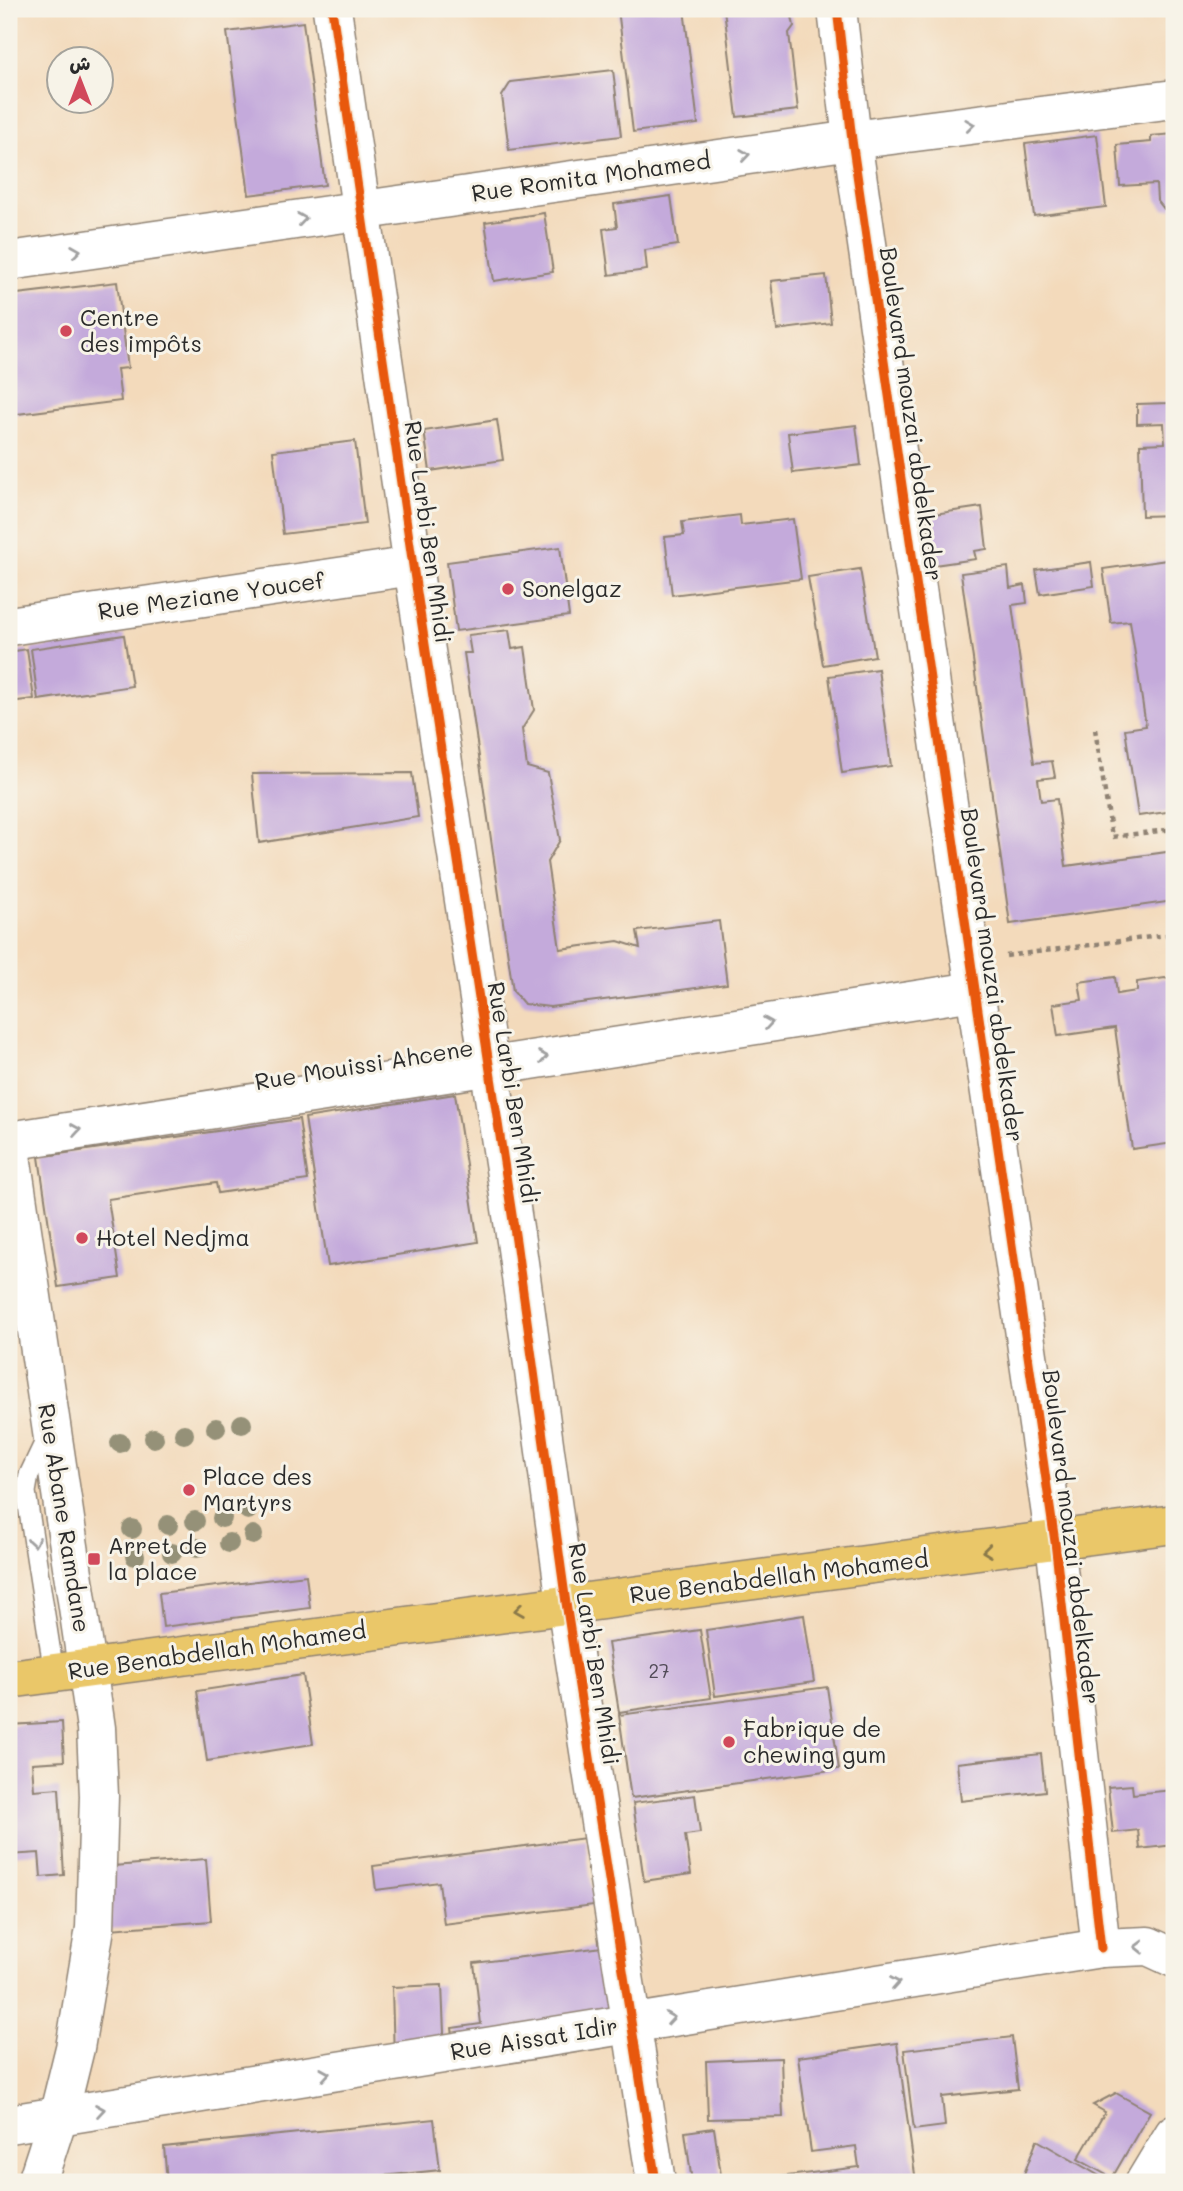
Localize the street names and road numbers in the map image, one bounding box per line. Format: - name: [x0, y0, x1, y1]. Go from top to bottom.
- street label: Rue Romita Mohamed: [469, 144, 712, 208]
- street label: Boulevard mouzai abdelkader: [874, 245, 950, 583]
- street label: Rue Larbi Ben Mhidi: [399, 419, 459, 645]
- street label: Rue Meziane Youcef: [96, 564, 327, 626]
- street label: Boulevard mouzai abdelkader: [955, 806, 1031, 1144]
- street label: Rue Larbi Ben Mhidi: [482, 980, 546, 1206]
- street label: Rue Mouissi Ahcene: [252, 1032, 475, 1096]
- street label: Boulevard mouzai abdelkader: [1037, 1368, 1107, 1706]
- street label: Rue Abane Ramdane: [32, 1401, 98, 1634]
- street label: Rue Larbi Ben Mhidi: [563, 1541, 627, 1767]
- street label: Rue Benabdellah Mohamed: [628, 1543, 930, 1609]
- street label: Rue Benabdellah Mohamed: [66, 1614, 368, 1686]
- street label: Rue Aissat Idir: [448, 2010, 620, 2066]

